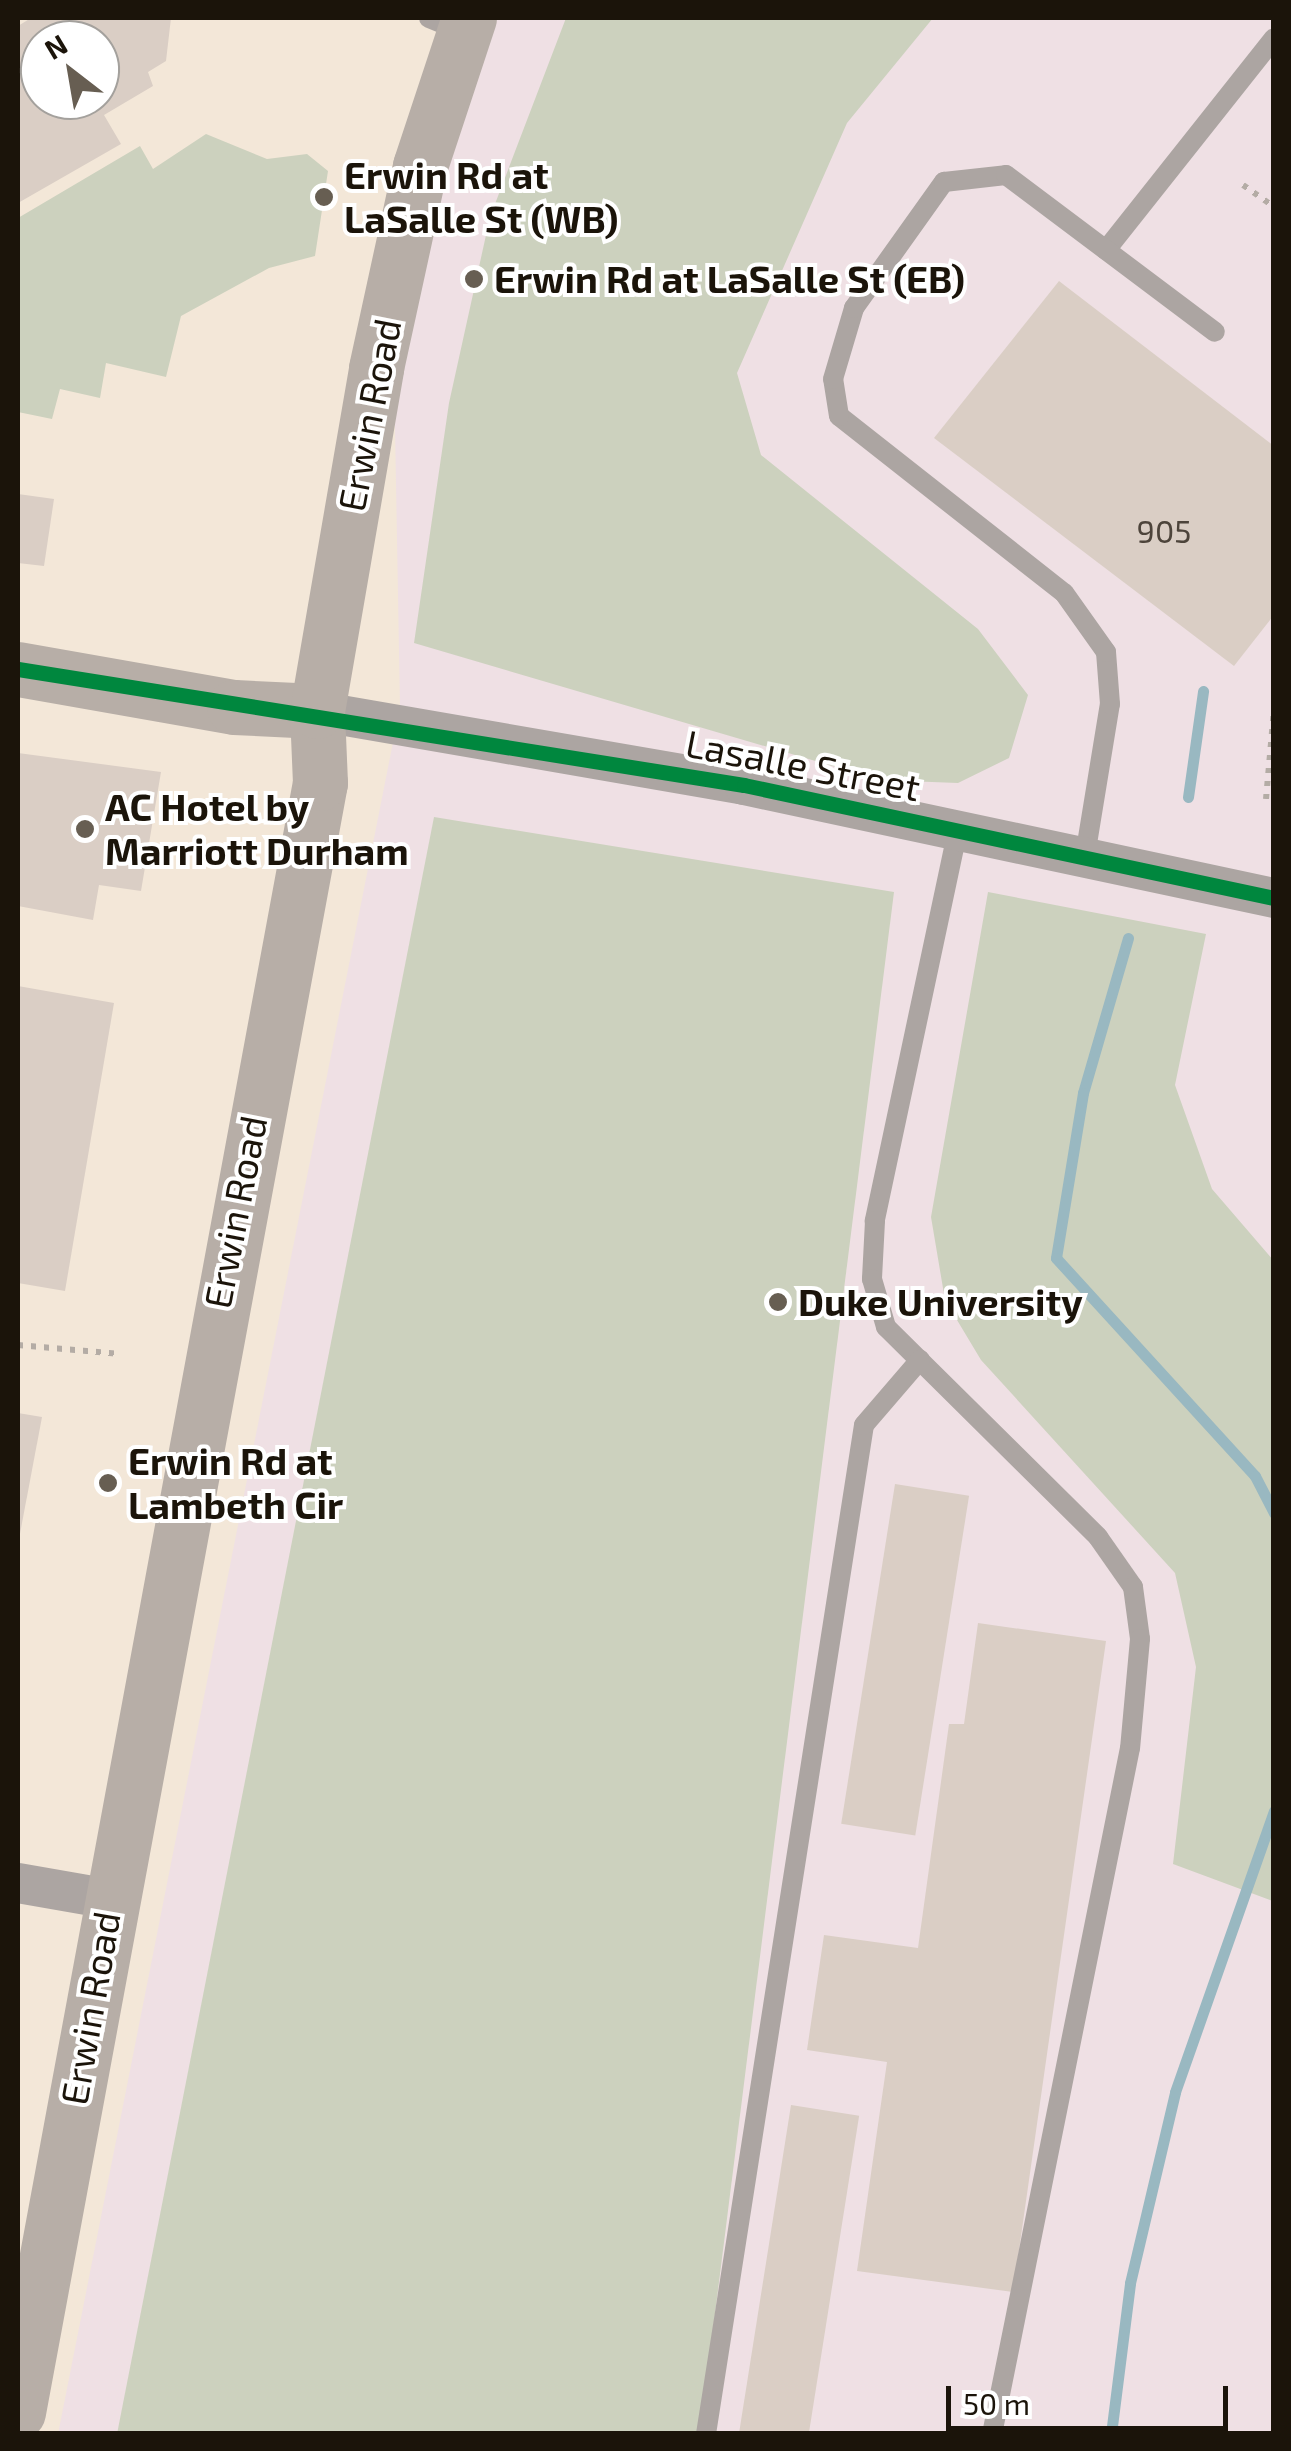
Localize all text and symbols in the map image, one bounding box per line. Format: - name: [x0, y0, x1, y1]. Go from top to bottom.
- north arrow: [20, 20, 120, 120]
- text: N: [38, 26, 73, 66]
- place label: Erwin Rd at LaSalle St (WB): [344, 152, 618, 242]
- marker: Erwin Rd at LaSalle St (WB): [313, 186, 335, 208]
- place label: Erwin Rd at LaSalle St (EB): [494, 256, 965, 302]
- marker: Erwin Rd at LaSalle St (EB): [463, 268, 485, 290]
- street label: Erwin Road: [328, 315, 410, 515]
- house number: 905: [1137, 511, 1191, 549]
- street label: Lasalle Street: [682, 720, 924, 810]
- place label: AC Hotel by Marriott Durham: [105, 784, 409, 874]
- marker: AC Hotel by Marriott Durham: [74, 818, 96, 840]
- street label: Erwin Road: [194, 1112, 276, 1312]
- place label: Duke University: [798, 1279, 1083, 1325]
- marker: Duke University: [767, 1291, 789, 1313]
- place label: Erwin Rd at Lambeth Cir: [128, 1438, 343, 1528]
- marker: Erwin Rd at Lambeth Cir: [97, 1472, 119, 1494]
- street label: Erwin Road: [51, 1908, 129, 2108]
- scale bar: [951, 2366, 1234, 2428]
- text: 50 m: [963, 2385, 1030, 2421]

